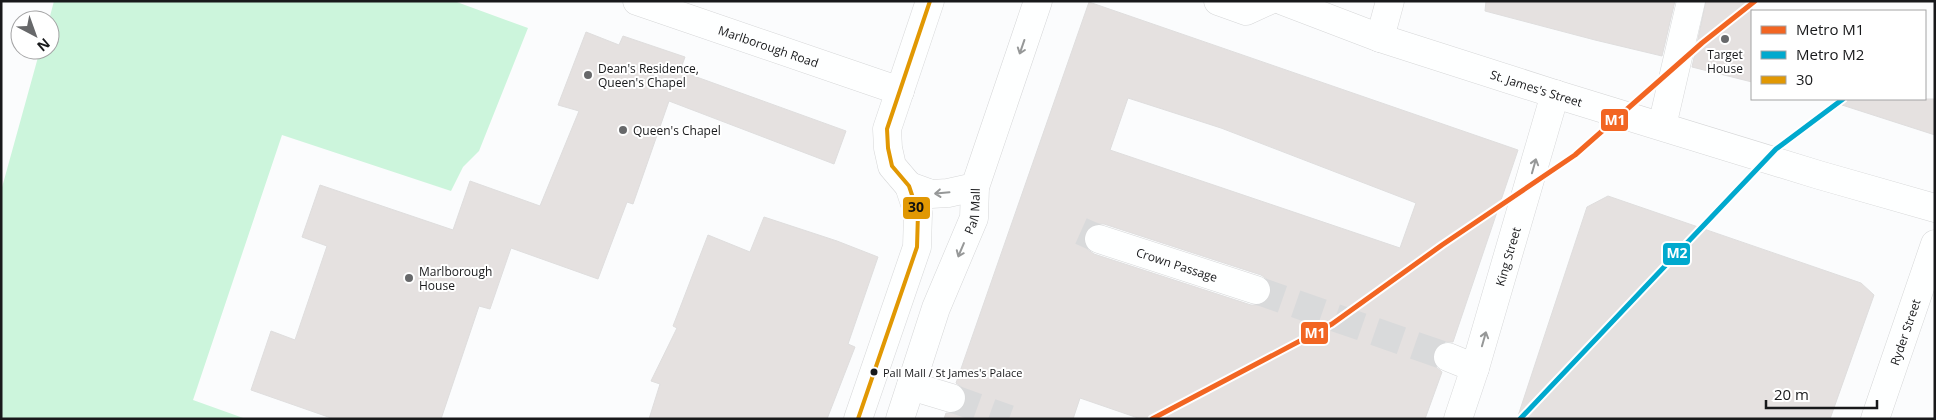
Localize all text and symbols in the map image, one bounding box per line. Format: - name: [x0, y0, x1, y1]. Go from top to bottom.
- north arrow: [10, 10, 60, 60]
- legend: [1751, 10, 1926, 100]
- text: Metro M1: [1796, 19, 1864, 39]
- street label: Marlborough Road: [716, 21, 821, 71]
- marker: Target House: [1719, 33, 1731, 45]
- text: N: [33, 34, 54, 56]
- one-way arrow: [1017, 39, 1026, 55]
- text: Metro M2: [1796, 44, 1864, 64]
- place label: Target House: [1707, 46, 1743, 77]
- place label: Dean's Residence, Queen's Chapel: [598, 60, 699, 91]
- street label: St. James's Street: [1488, 65, 1585, 110]
- marker: Dean's Residence, Queen's Chapel: [582, 69, 594, 81]
- text: 30: [1796, 69, 1813, 89]
- line badge: M1: [1600, 108, 1629, 132]
- text: M1: [1604, 110, 1626, 129]
- place label: Queen's Chapel: [633, 122, 721, 139]
- marker: Queen's Chapel: [617, 124, 629, 136]
- one-way arrow: [1529, 159, 1539, 175]
- street label: Pall Mall: [960, 188, 983, 237]
- one-way arrow: [934, 189, 950, 198]
- line badge: 30: [902, 196, 931, 220]
- text: 30: [908, 197, 924, 216]
- street label: King Street: [1491, 225, 1524, 288]
- one-way arrow: [955, 242, 965, 257]
- line badge: M2: [1662, 242, 1691, 266]
- street label: Crown Passage: [1134, 243, 1220, 286]
- text: M2: [1666, 243, 1688, 262]
- place label: Marlborough House: [419, 263, 492, 294]
- marker: Marlborough House: [403, 272, 415, 284]
- street label: Ryder Street: [1886, 297, 1924, 367]
- line badge: M1: [1300, 321, 1329, 345]
- text: M1: [1304, 323, 1326, 342]
- one-way arrow: [1479, 332, 1489, 348]
- place label: Pall Mall / St James's Palace: [883, 365, 1023, 380]
- marker: Pall Mall / St James's Palace: [869, 367, 879, 377]
- scale bar: [1766, 378, 1877, 410]
- text: 20 m: [1774, 384, 1809, 404]

